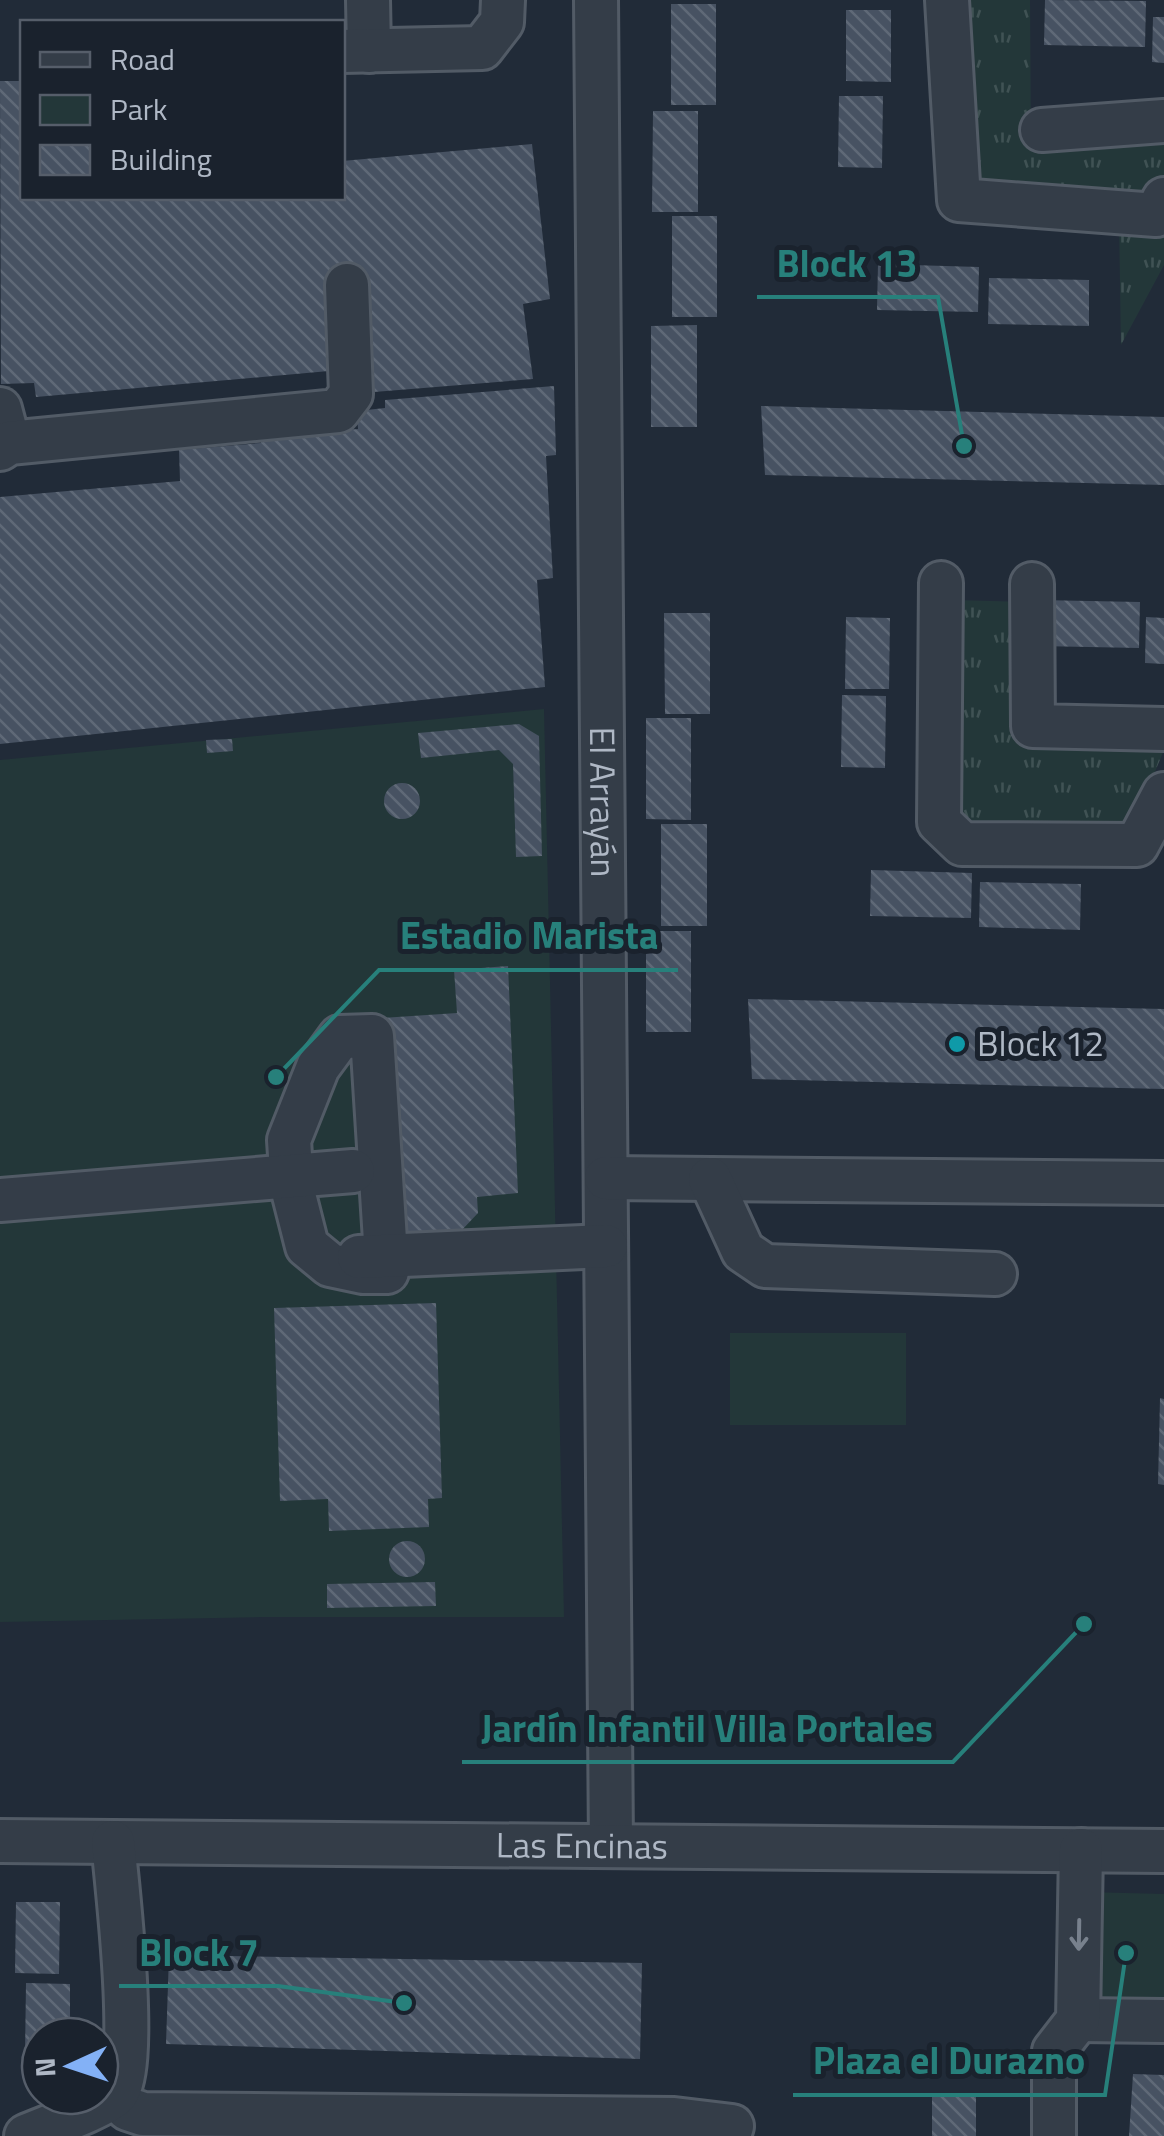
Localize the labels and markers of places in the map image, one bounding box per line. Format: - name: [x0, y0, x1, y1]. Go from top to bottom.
- callout: Block 13: [757, 229, 938, 297]
- callout: Estadio Marista: [379, 902, 678, 970]
- place label: Block 12: [977, 1016, 1104, 1070]
- marker: Block 12: [946, 1033, 968, 1055]
- callout: Jardín Infantil Villa Portales: [462, 1694, 953, 1762]
- callout: Block 7: [119, 1918, 278, 1986]
- callout: Plaza el Durazno: [793, 2027, 1105, 2095]

